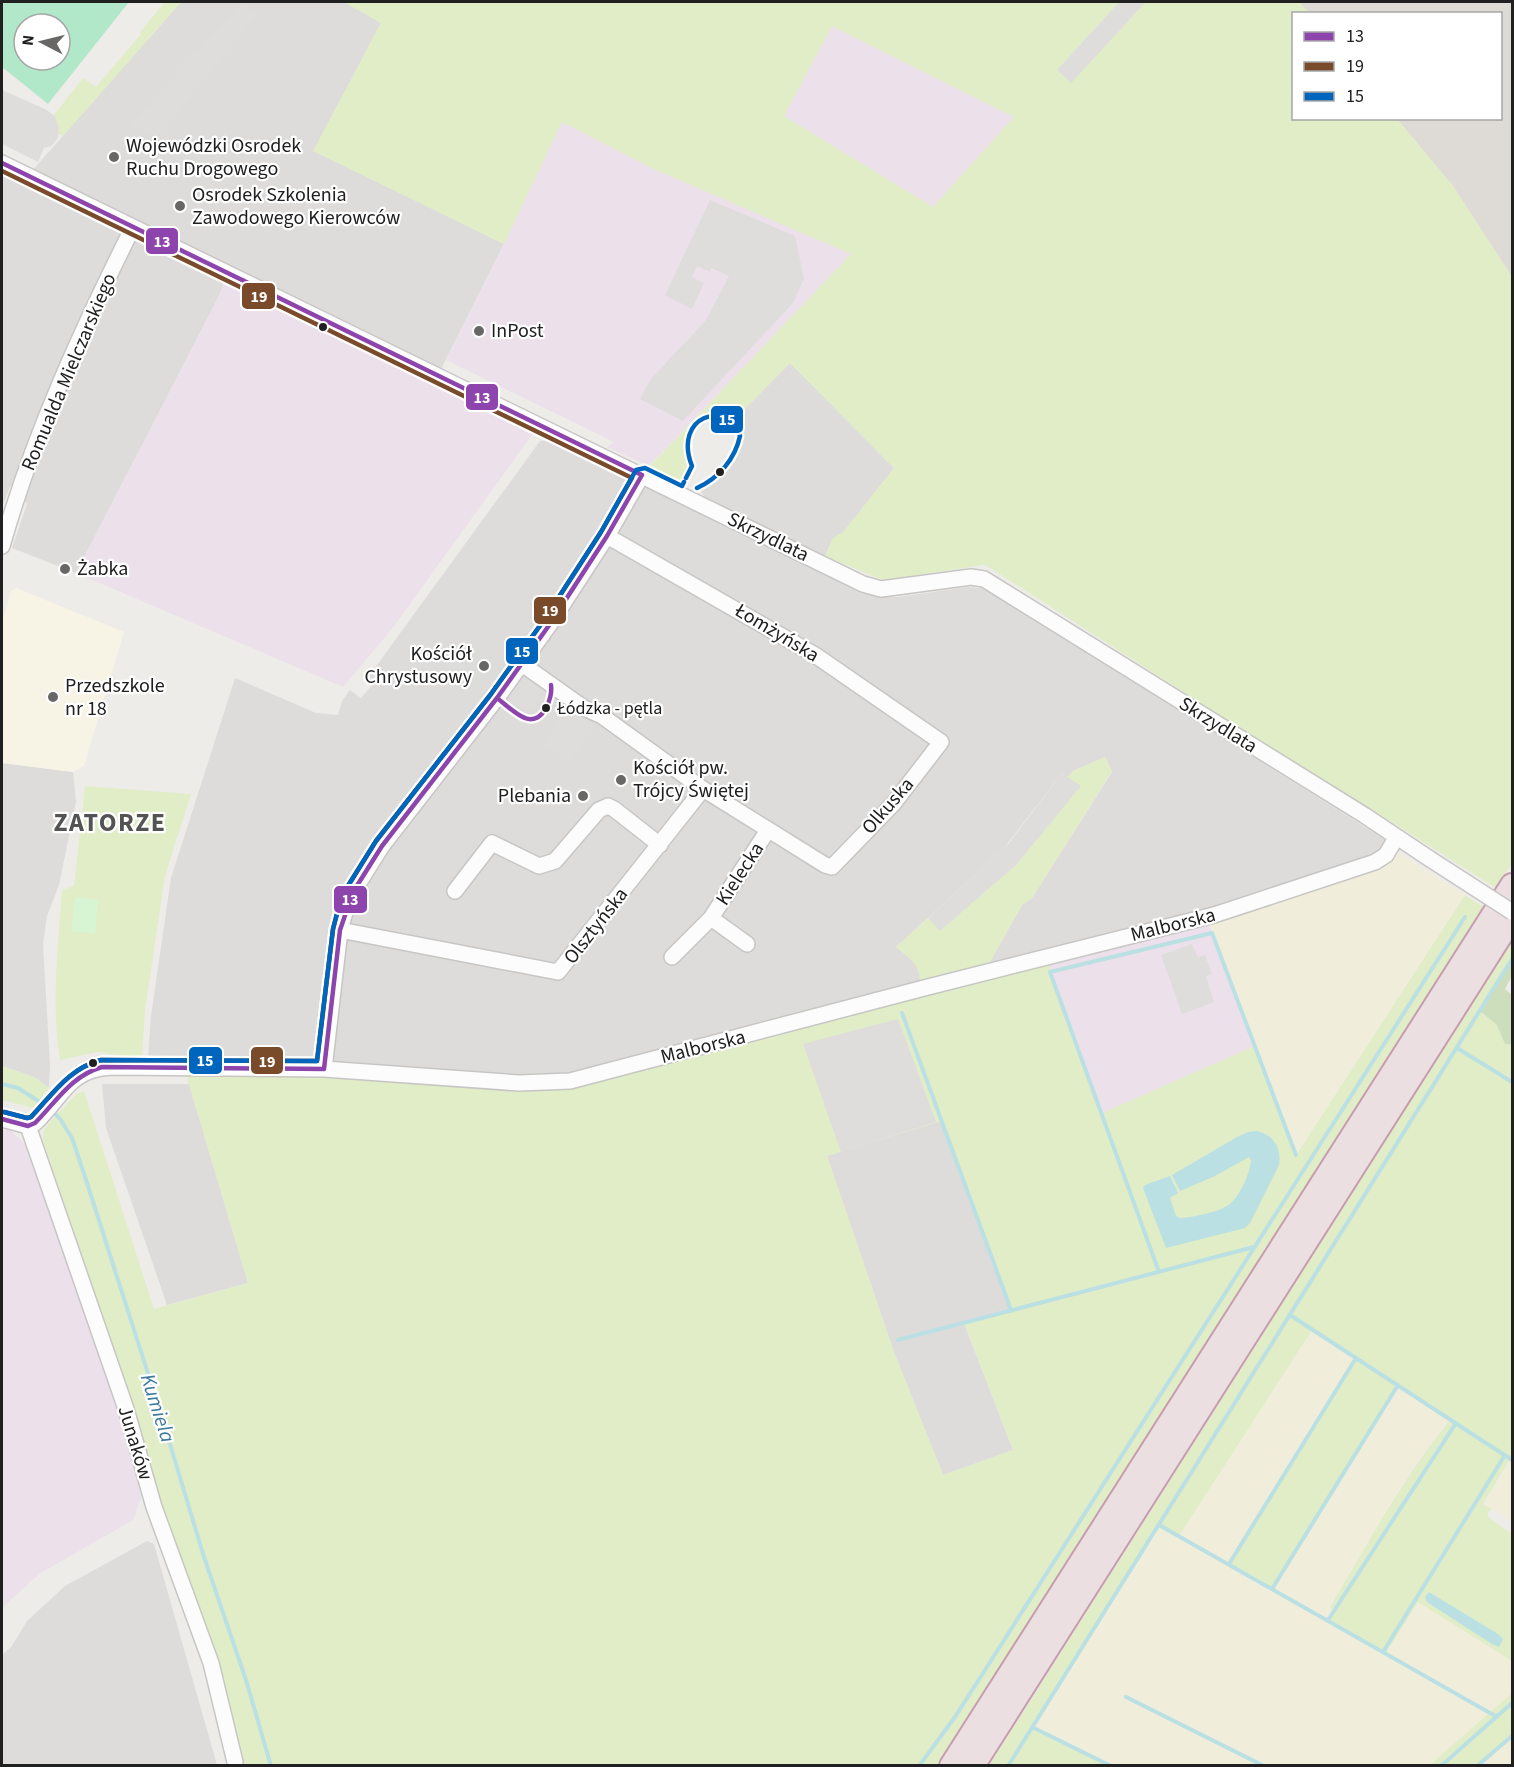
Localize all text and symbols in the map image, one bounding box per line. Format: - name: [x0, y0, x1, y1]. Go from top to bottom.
- north arrow: [12, 12, 72, 72]
- legend: [1292, 12, 1502, 120]
- text: 13: [1346, 24, 1364, 49]
- text: N: [17, 34, 40, 47]
- text: 19: [1346, 54, 1364, 79]
- text: 15: [1346, 84, 1364, 109]
- place label: Wojewódzki Osrodek Ruchu Drogowego: [126, 132, 301, 183]
- marker: Wojewódzki Osrodek Ruchu Drogowego: [107, 150, 121, 164]
- place label: Osrodek Szkolenia Zawodowego Kierowców: [192, 181, 400, 232]
- marker: Osrodek Szkolenia Zawodowego Kierowców: [173, 199, 187, 213]
- line badge: 13: [145, 227, 179, 255]
- text: 13: [154, 231, 170, 253]
- street label: Romualda Mielczarskiego: [15, 269, 123, 475]
- line badge: 19: [241, 282, 276, 310]
- text: 19: [251, 286, 267, 308]
- place label: InPost: [491, 317, 544, 345]
- unlabelled marker: [317, 321, 329, 333]
- marker: InPost: [472, 324, 486, 338]
- line badge: 13: [465, 383, 499, 411]
- text: 13: [474, 387, 490, 409]
- line badge: 15: [710, 405, 744, 434]
- text: 15: [719, 409, 735, 431]
- unlabelled marker: [714, 466, 726, 478]
- street label: Skrzydlata: [723, 505, 813, 569]
- place label: Żabka: [77, 555, 128, 583]
- marker: Żabka: [58, 562, 72, 576]
- line badge: 19: [533, 596, 567, 625]
- street label: Łomżyńska: [729, 596, 825, 669]
- text: 19: [542, 600, 558, 622]
- line badge: 15: [505, 637, 539, 665]
- place label: Kościół Chrystusowy: [364, 640, 473, 691]
- text: 15: [514, 641, 530, 663]
- marker: Kościół Chrystusowy: [477, 659, 491, 673]
- place label: Przedszkole nr 18: [65, 672, 165, 723]
- marker: Przedszkole nr 18: [46, 690, 60, 704]
- street label: Skrzydlata: [1173, 690, 1263, 760]
- place label: Łódzka - pętla: [556, 696, 662, 721]
- marker: Łódzka - pętla: [540, 702, 552, 714]
- place label: Kościół pw. Trójcy Świętej: [633, 754, 749, 805]
- street label: Olkuska: [855, 772, 921, 840]
- marker: Kościół pw. Trójcy Świętej: [614, 773, 628, 787]
- place label: Plebania: [498, 782, 571, 810]
- marker: Plebania: [576, 789, 590, 803]
- district label: ZATORZE: [53, 804, 167, 841]
- street label: Kielecka: [709, 837, 771, 911]
- street label: Olsztyńska: [557, 882, 635, 970]
- line badge: 13: [333, 885, 368, 914]
- text: 13: [342, 889, 358, 911]
- street label: Malborska: [1128, 901, 1218, 949]
- street label: Malborska: [658, 1023, 748, 1071]
- line badge: 15: [188, 1046, 223, 1075]
- line badge: 19: [250, 1046, 284, 1075]
- text: 15: [197, 1050, 213, 1072]
- text: 19: [259, 1051, 275, 1073]
- unlabelled marker: [87, 1057, 99, 1069]
- water label: Kumiela: [133, 1370, 183, 1446]
- street label: Junaków: [110, 1402, 160, 1484]

